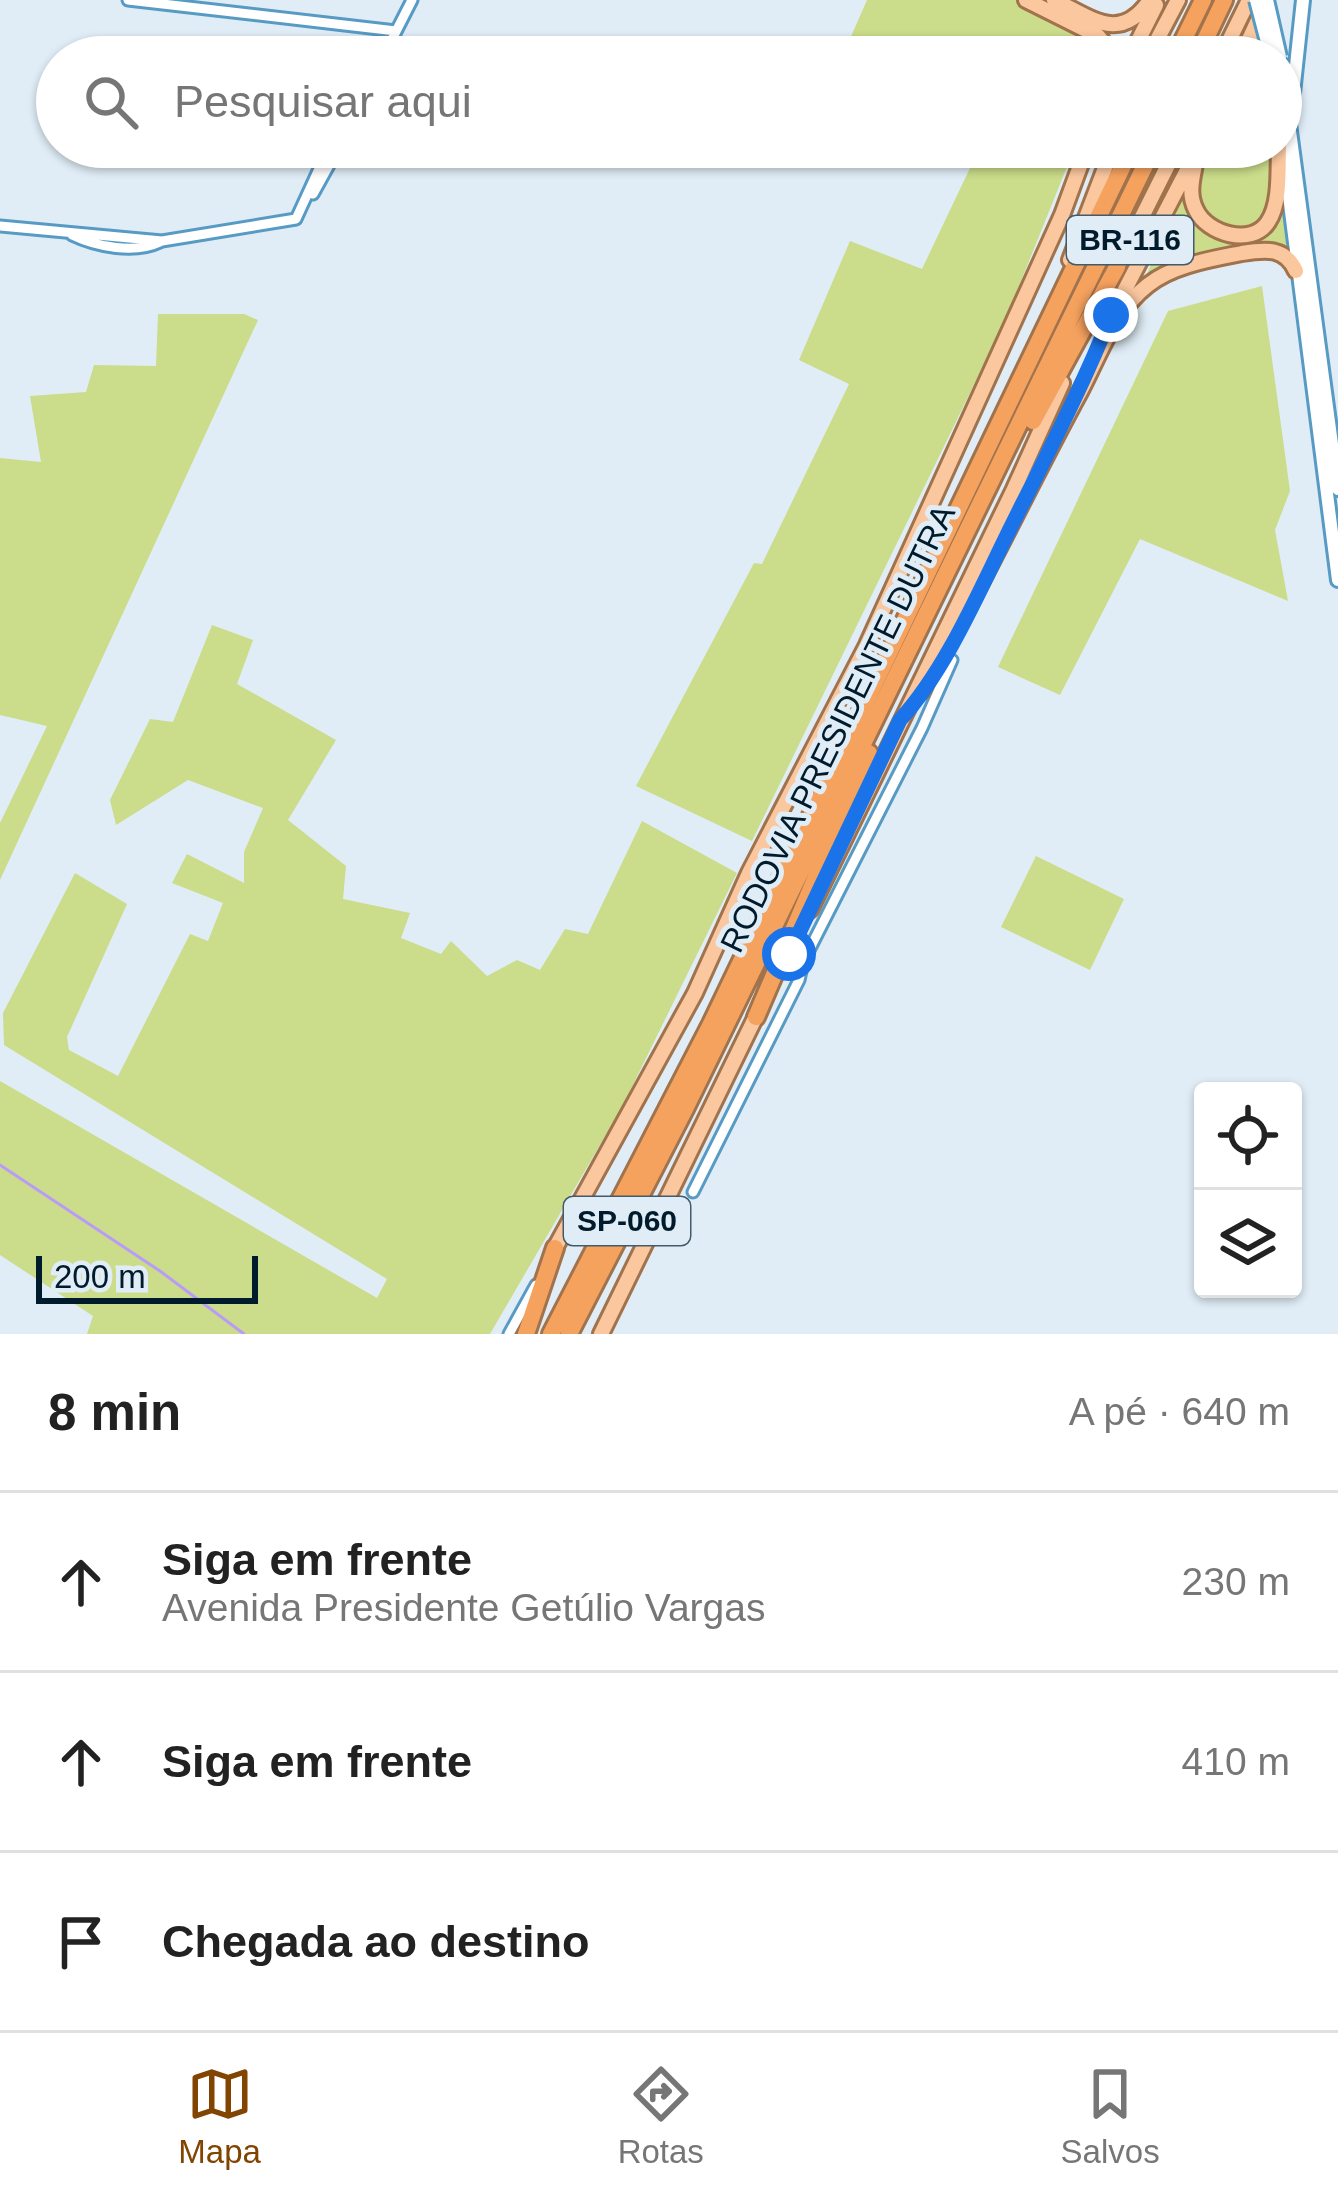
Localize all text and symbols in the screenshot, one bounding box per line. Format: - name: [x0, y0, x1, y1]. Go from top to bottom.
- search box: [36, 36, 1302, 168]
- icon: search: [78, 69, 144, 135]
- text: Pesquisar aqui: [174, 76, 472, 127]
- road number: BR-116: [1067, 216, 1193, 264]
- route end: [1084, 288, 1138, 342]
- street label: RODOVIA PRESIDENTE DUTRA: [713, 498, 962, 958]
- route start: [762, 927, 816, 981]
- map controls: [1194, 1082, 1302, 1298]
- button: locate: [1194, 1082, 1302, 1190]
- button: layers: [1194, 1190, 1302, 1298]
- road number: SP-060: [564, 1197, 690, 1245]
- scale bar: [36, 1250, 258, 1303]
- text: 200 m: [54, 1258, 146, 1295]
- text: 8 min: [48, 1384, 181, 1441]
- text: A pé · 640 m: [1069, 1390, 1290, 1433]
- text: Siga em frente: [162, 1534, 472, 1585]
- icon: ahead: [48, 1549, 114, 1615]
- text: 230 m: [1182, 1560, 1290, 1603]
- text: Avenida Presidente Getúlio Vargas: [162, 1586, 765, 1629]
- icon: ahead: [48, 1729, 114, 1795]
- text: Siga em frente: [162, 1736, 472, 1787]
- text: 410 m: [1182, 1740, 1290, 1783]
- icon: arrive: [48, 1909, 114, 1975]
- text: Chegada ao destino: [162, 1916, 590, 1967]
- tab: Mapa: [178, 2061, 261, 2171]
- tab: Rotas: [618, 2061, 704, 2171]
- tab: Salvos: [1061, 2061, 1160, 2171]

